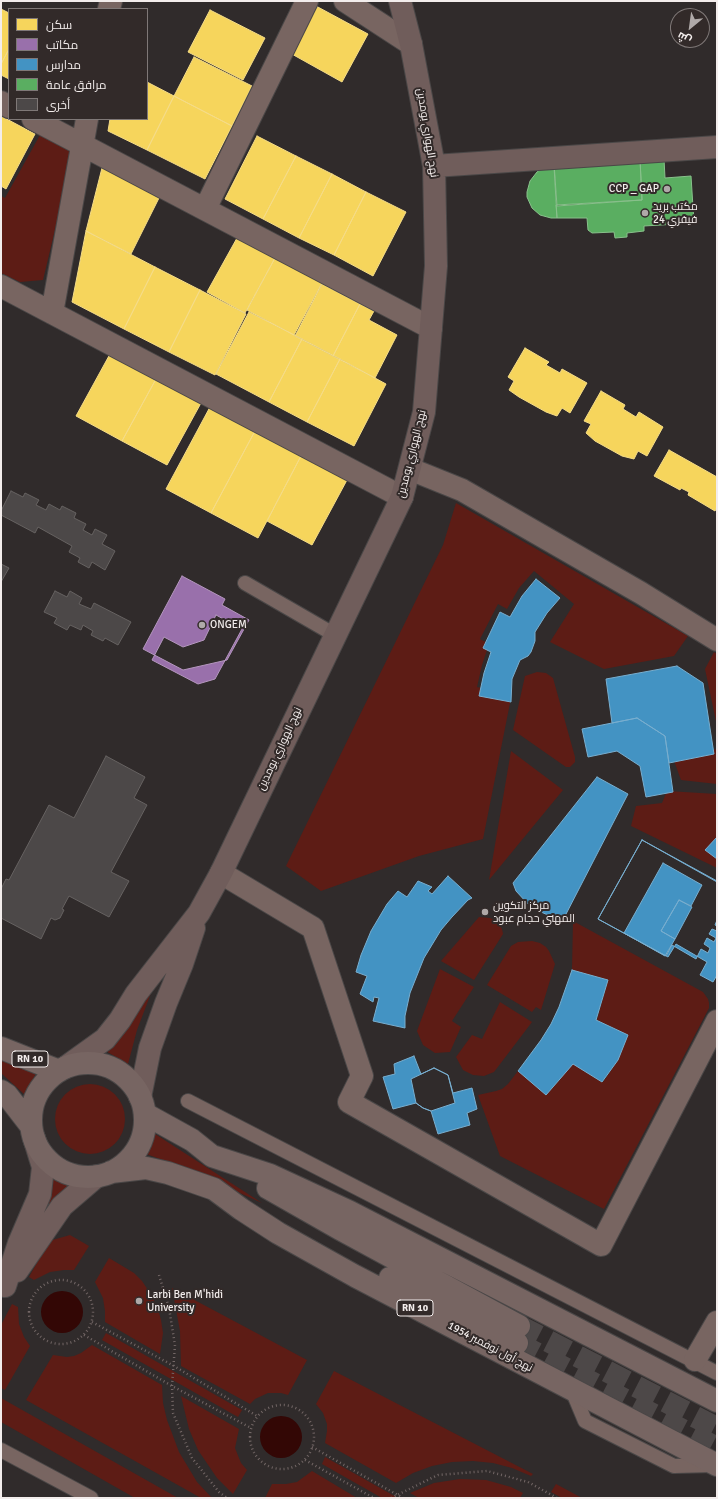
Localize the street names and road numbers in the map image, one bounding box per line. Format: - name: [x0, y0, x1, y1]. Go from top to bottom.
- street label: نهج الهواري بومدين: [413, 87, 441, 179]
- street label: نهج الهواري بومدين: [395, 409, 429, 499]
- street label: نهج الهواري بومدين: [255, 705, 305, 793]
- road number: RN 10: [12, 1051, 48, 1067]
- road number: RN 10: [397, 1300, 433, 1316]
- street label: نهج أول نوفمبر 1954: [445, 1319, 535, 1375]

